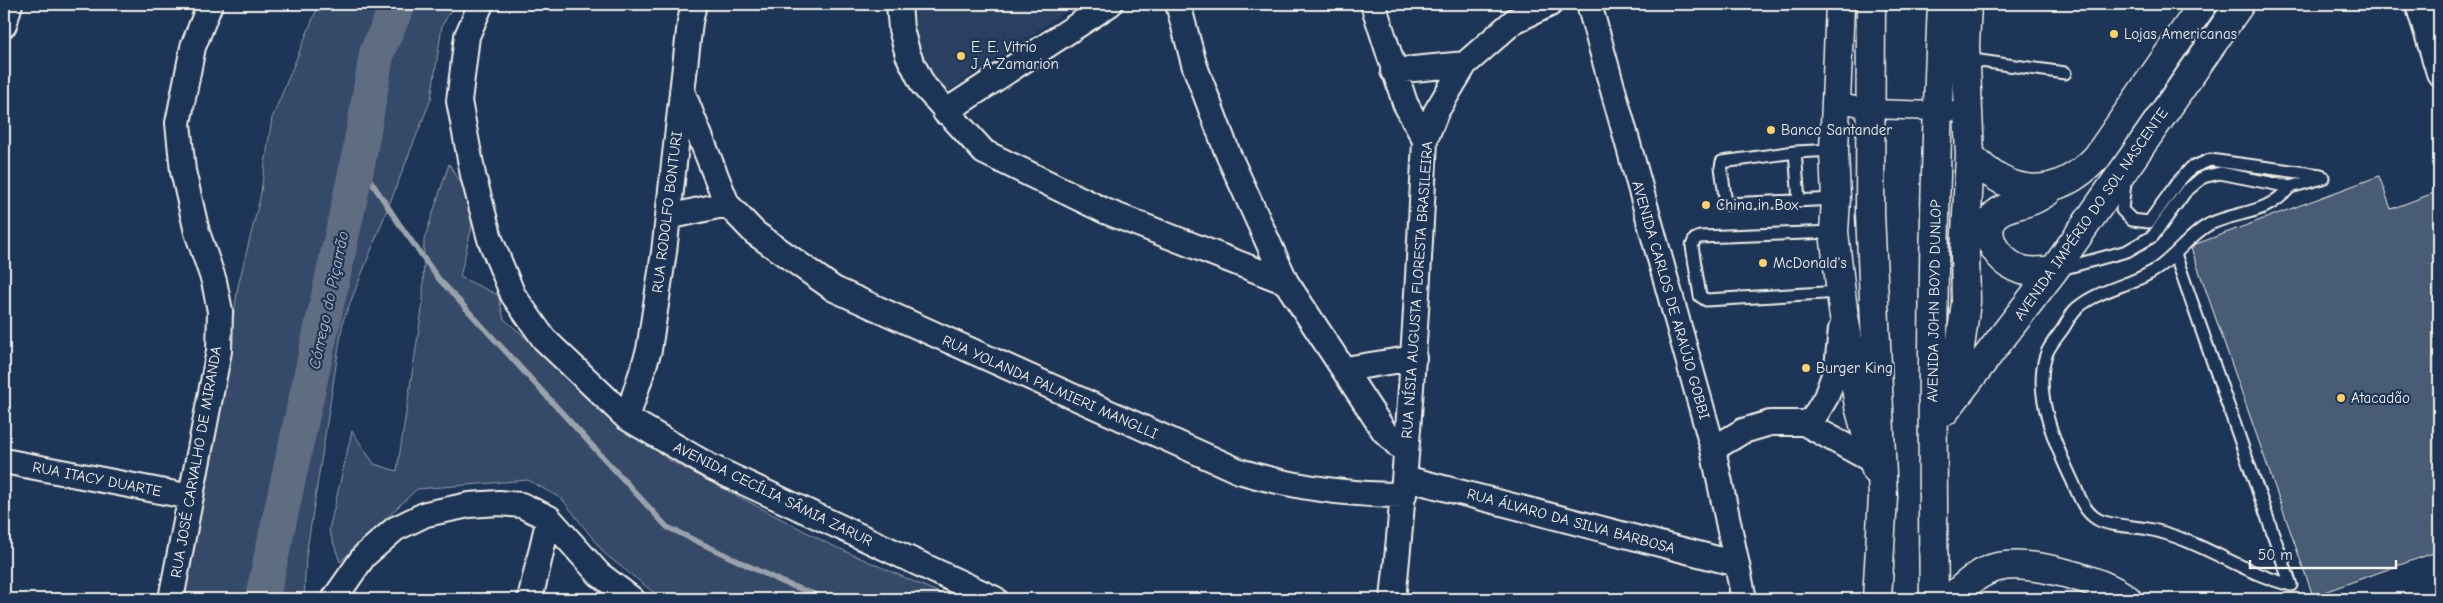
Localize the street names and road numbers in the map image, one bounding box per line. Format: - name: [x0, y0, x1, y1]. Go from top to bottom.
- street label: AVENIDA IMPÉRIO DO SOL NASCENTE: [2010, 104, 2172, 324]
- street label: RUA RODOLFO BONTURI: [648, 130, 686, 294]
- street label: RUA NÍSIA AUGUSTA FLORESTA BRASILEIRA: [1397, 140, 1436, 439]
- street label: AVENIDA CARLOS DE ARAÚJO GOBBI: [1628, 178, 1715, 422]
- street label: AVENIDA JOHN BOYD DUNLOP: [1923, 199, 1945, 403]
- street label: RUA YOLANDA PALMIERI MANGLLI: [939, 331, 1161, 443]
- street label: RUA JOSÉ CARVALHO DE MIRANDA: [166, 344, 225, 579]
- street label: AVENIDA CECÍLIA SÂMIA ZARUR: [671, 437, 876, 550]
- street label: RUA ITACY DUARTE: [31, 458, 163, 500]
- street label: RUA ÁLVARO DA SILVA BARBOSA: [1465, 484, 1678, 558]

